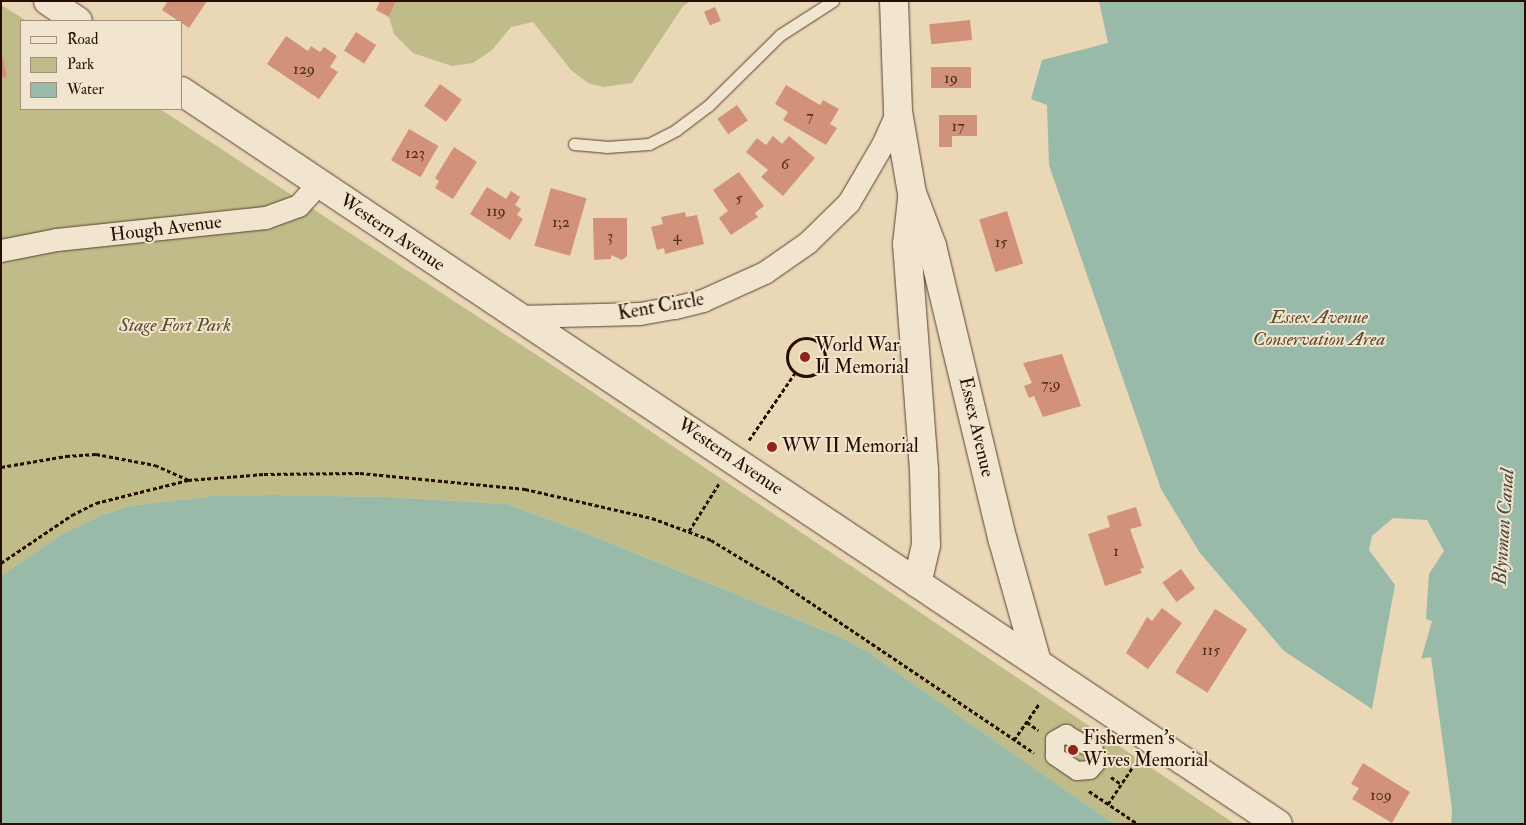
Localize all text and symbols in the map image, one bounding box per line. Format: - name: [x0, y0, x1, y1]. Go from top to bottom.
- legend: [20, 20, 182, 110]
- text: Road: [67, 30, 98, 49]
- text: Park: [67, 55, 94, 74]
- house number: 129: [293, 59, 315, 79]
- house number: 19: [944, 68, 958, 88]
- text: Water: [67, 80, 104, 99]
- house number: 7: [806, 106, 814, 126]
- house number: 17: [951, 116, 965, 136]
- house number: 123: [405, 143, 425, 163]
- house number: 6: [781, 154, 789, 174]
- house number: 5: [735, 188, 743, 208]
- street label: Western Avenue: [335, 189, 449, 277]
- house number: 119: [486, 201, 506, 221]
- street label: Hough Avenue: [109, 211, 223, 247]
- house number: 1;2: [552, 212, 570, 232]
- house number: 3: [607, 226, 613, 246]
- house number: 4: [673, 226, 681, 246]
- house number: 15: [995, 232, 1007, 252]
- street label: Kent Circle: [616, 288, 706, 326]
- park label: Essex Avenue Conservation Area: [1253, 307, 1385, 351]
- park label: Stage Fort Park: [119, 315, 231, 337]
- place label: World War II Memorial: [815, 335, 909, 379]
- marker: World War II Memorial: [799, 351, 811, 363]
- house number: 7;9: [1041, 374, 1061, 394]
- street label: Essex Avenue: [953, 375, 999, 479]
- street label: Western Avenue: [673, 413, 787, 501]
- place label: WW II Memorial: [782, 436, 919, 458]
- marker: WW II Memorial: [766, 441, 778, 453]
- water label: Blynman Canal: [1487, 468, 1519, 586]
- house number: 1: [1113, 541, 1119, 561]
- house number: 115: [1202, 640, 1220, 660]
- place label: Fishermen's Wives Memorial: [1083, 728, 1208, 772]
- marker: Fishermen's Wives Memorial: [1067, 744, 1079, 756]
- house number: 109: [1370, 785, 1392, 805]

